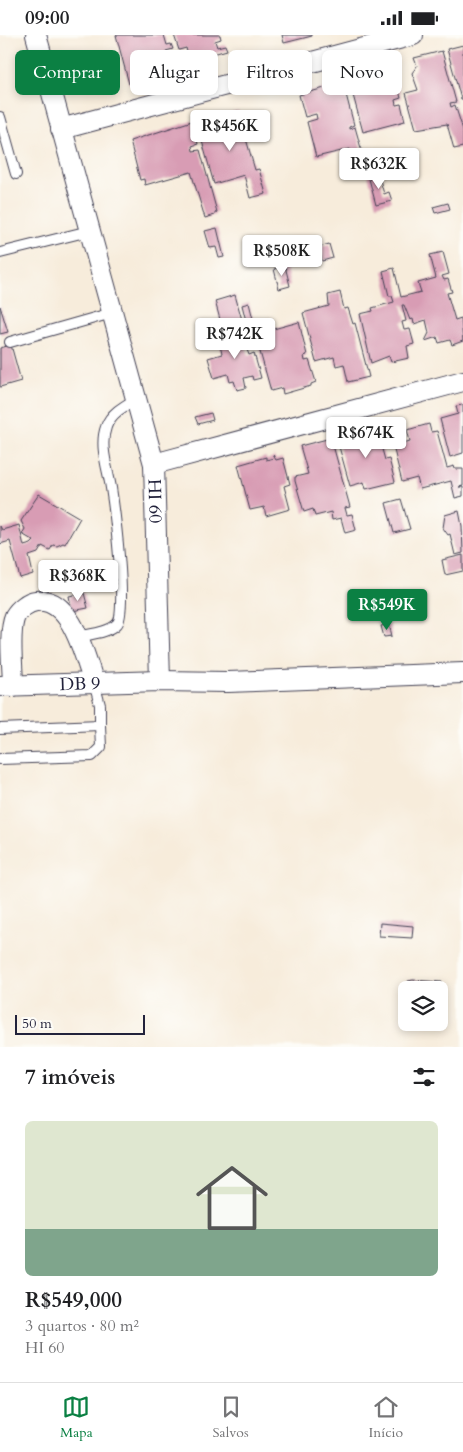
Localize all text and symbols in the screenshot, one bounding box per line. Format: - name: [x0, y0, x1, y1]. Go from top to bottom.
- text: 09:00: [25, 5, 69, 31]
- chip: Comprar: [15, 50, 120, 95]
- chip: Alugar: [130, 50, 218, 95]
- chip: Filtros: [228, 50, 312, 95]
- chip: Novo: [322, 50, 402, 95]
- pin: R$456K: [189, 109, 271, 152]
- text: R$456K: [201, 115, 259, 137]
- pin: R$632K: [338, 147, 420, 190]
- text: R$632K: [350, 153, 408, 175]
- pin: R$508K: [241, 235, 323, 277]
- text: R$508K: [253, 240, 311, 262]
- pin: R$742K: [194, 317, 276, 360]
- text: R$742K: [206, 323, 264, 345]
- pin: R$674K: [325, 417, 407, 459]
- text: R$674K: [337, 422, 395, 444]
- street label: HI 60: [141, 478, 168, 524]
- pin: R$368K: [37, 559, 119, 602]
- text: R$368K: [49, 565, 107, 587]
- pin: R$549K: [346, 589, 428, 631]
- text: R$549K: [358, 594, 416, 616]
- street label: DB 9: [59, 671, 101, 697]
- map controls: [398, 981, 448, 1031]
- button: layers: [398, 981, 448, 1031]
- scale bar: [15, 1012, 145, 1035]
- text: 50 m: [22, 1014, 52, 1033]
- text: 7 imóveis: [25, 1063, 115, 1092]
- icon: filters: [410, 1063, 438, 1091]
- icon: home: [187, 1153, 277, 1243]
- text: R$549,000: [25, 1286, 122, 1315]
- text: 3 quartos · 80 m²: [25, 1315, 139, 1337]
- text: HI 60: [25, 1337, 65, 1359]
- tab: Mapa: [60, 1393, 93, 1442]
- tab: Salvos: [213, 1393, 249, 1442]
- tab: Início: [368, 1393, 403, 1442]

